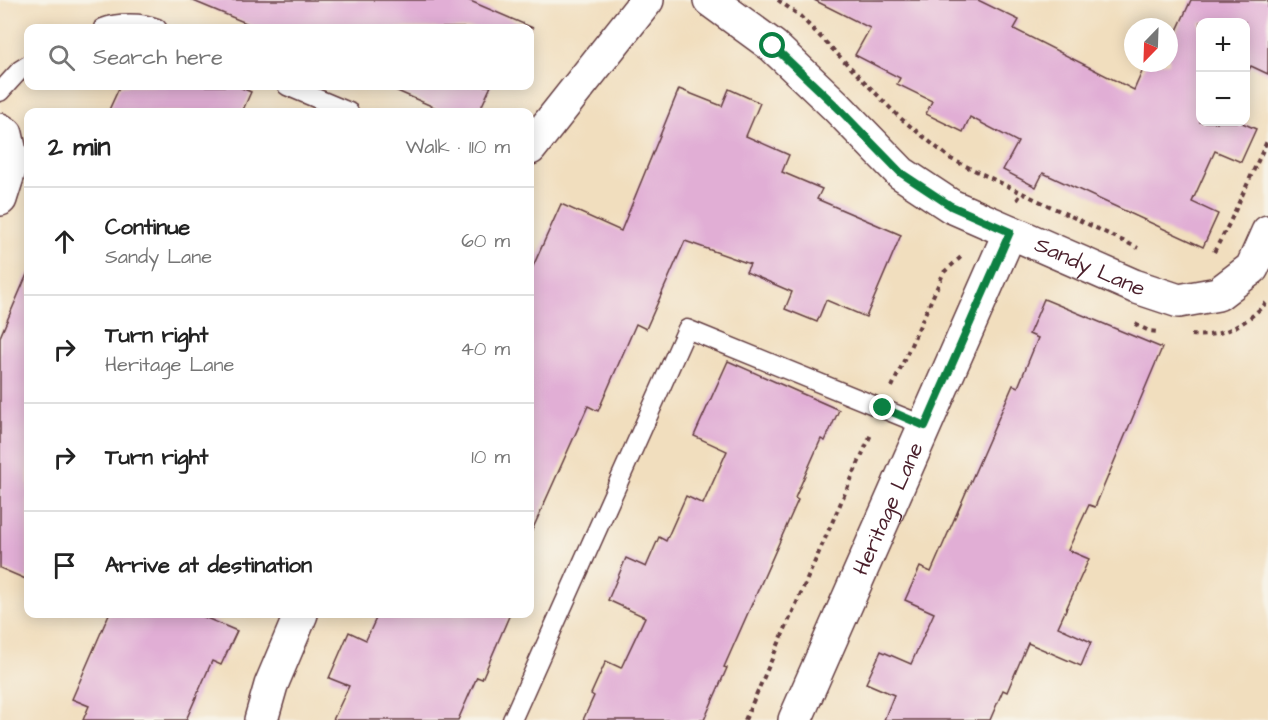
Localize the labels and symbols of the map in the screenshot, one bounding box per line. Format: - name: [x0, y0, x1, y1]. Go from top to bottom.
- north arrow: [1124, 18, 1178, 72]
- route start: [759, 32, 785, 58]
- street label: Sandy Lane: [1030, 229, 1149, 304]
- route end: [869, 394, 895, 420]
- street label: Heritage Lane: [845, 437, 931, 580]

